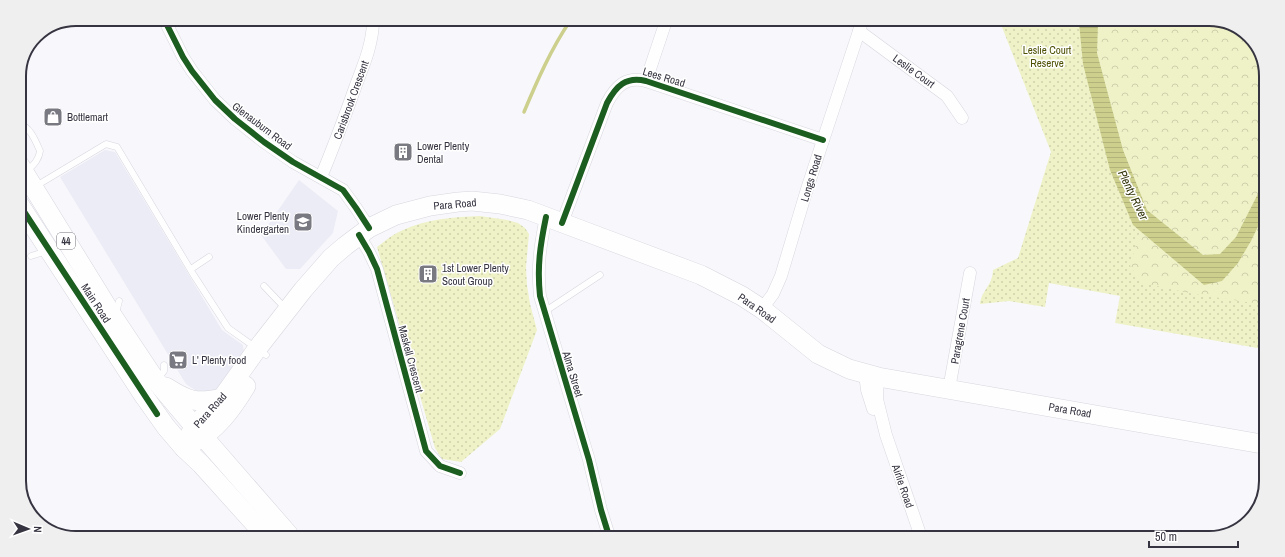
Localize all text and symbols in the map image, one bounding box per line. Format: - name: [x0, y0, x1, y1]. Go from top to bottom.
- park label: Leslie Court Reserve: [1023, 43, 1072, 70]
- street label: Leslie Court: [890, 51, 938, 91]
- street label: Carisbrook Crescent: [330, 58, 372, 141]
- street label: Lees Road: [641, 64, 687, 90]
- street label: Glenauburn Road: [229, 99, 295, 153]
- shop icon: Bottlemart: [42, 106, 64, 128]
- place label: Bottlemart: [67, 110, 109, 124]
- place label: Lower Plenty Dental: [417, 139, 470, 166]
- building icon: Lower Plenty Dental: [392, 141, 414, 163]
- street label: Longs Road: [797, 153, 825, 203]
- water label: Plenty River: [1114, 167, 1152, 223]
- street label: Para Road: [433, 195, 477, 213]
- place label: Lower Plenty Kindergarten: [237, 209, 289, 236]
- school or university icon: Lower Plenty Kindergarten: [292, 211, 314, 233]
- road number: 44: [57, 233, 75, 249]
- place label: 1st Lower Plenty Scout Group: [442, 261, 509, 288]
- building icon: 1st Lower Plenty Scout Group: [417, 263, 439, 285]
- street label: Main Road: [78, 281, 114, 325]
- street label: Para Road: [735, 290, 779, 326]
- street label: Paragrene Court: [947, 296, 973, 365]
- street label: Maskell Crescent: [395, 324, 427, 395]
- street label: Alma Street: [559, 348, 587, 399]
- supermarket icon: L' Plenty food: [167, 349, 189, 371]
- place label: L' Plenty food: [192, 353, 246, 367]
- street label: Para Road: [190, 389, 230, 431]
- street label: Para Road: [1048, 399, 1092, 421]
- street label: Airlie Road: [889, 461, 917, 510]
- north arrow: [8, 509, 48, 549]
- scale bar: [1149, 523, 1238, 549]
- text: N: [31, 526, 45, 533]
- text: 50 m: [1155, 529, 1177, 545]

